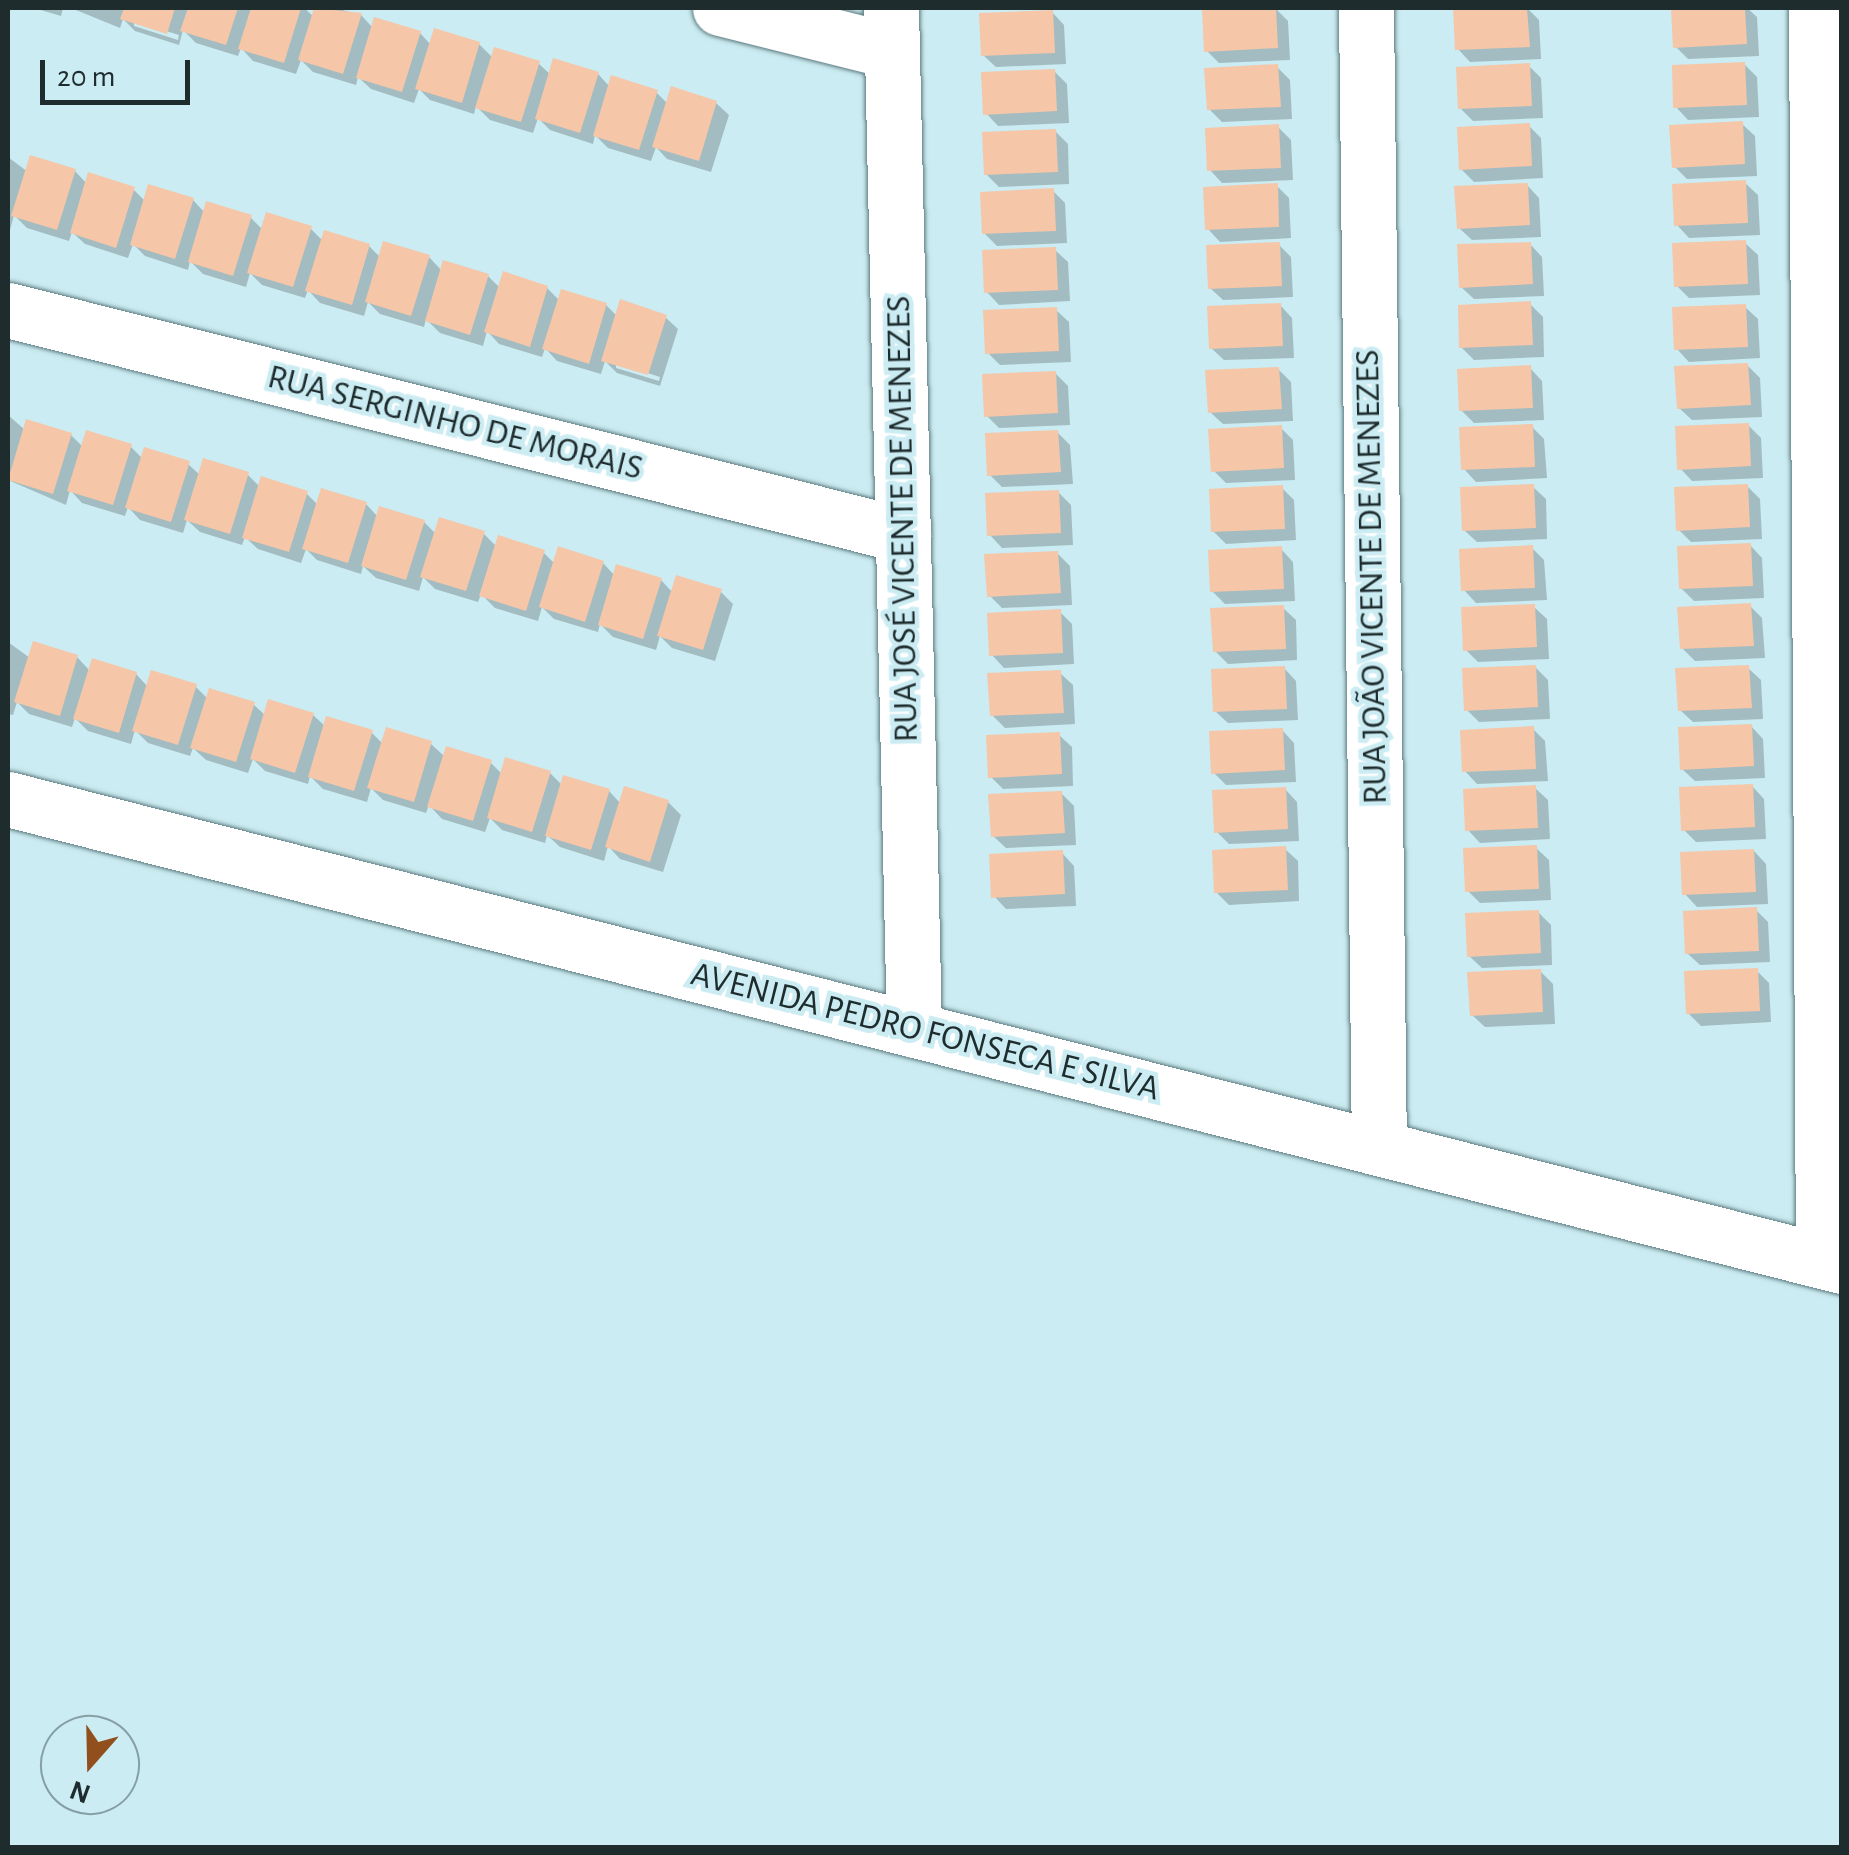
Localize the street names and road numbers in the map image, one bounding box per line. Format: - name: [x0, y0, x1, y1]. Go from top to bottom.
- street label: RUA JOSÉ VICENTE DE MENEZES: [878, 295, 928, 743]
- street label: RUA JOÃO VICENTE DE MENEZES: [1347, 349, 1397, 805]
- street label: RUA SERGINHO DE MORAIS: [263, 356, 647, 490]
- street label: AVENIDA PEDRO FONSECA E SILVA: [687, 953, 1163, 1111]

